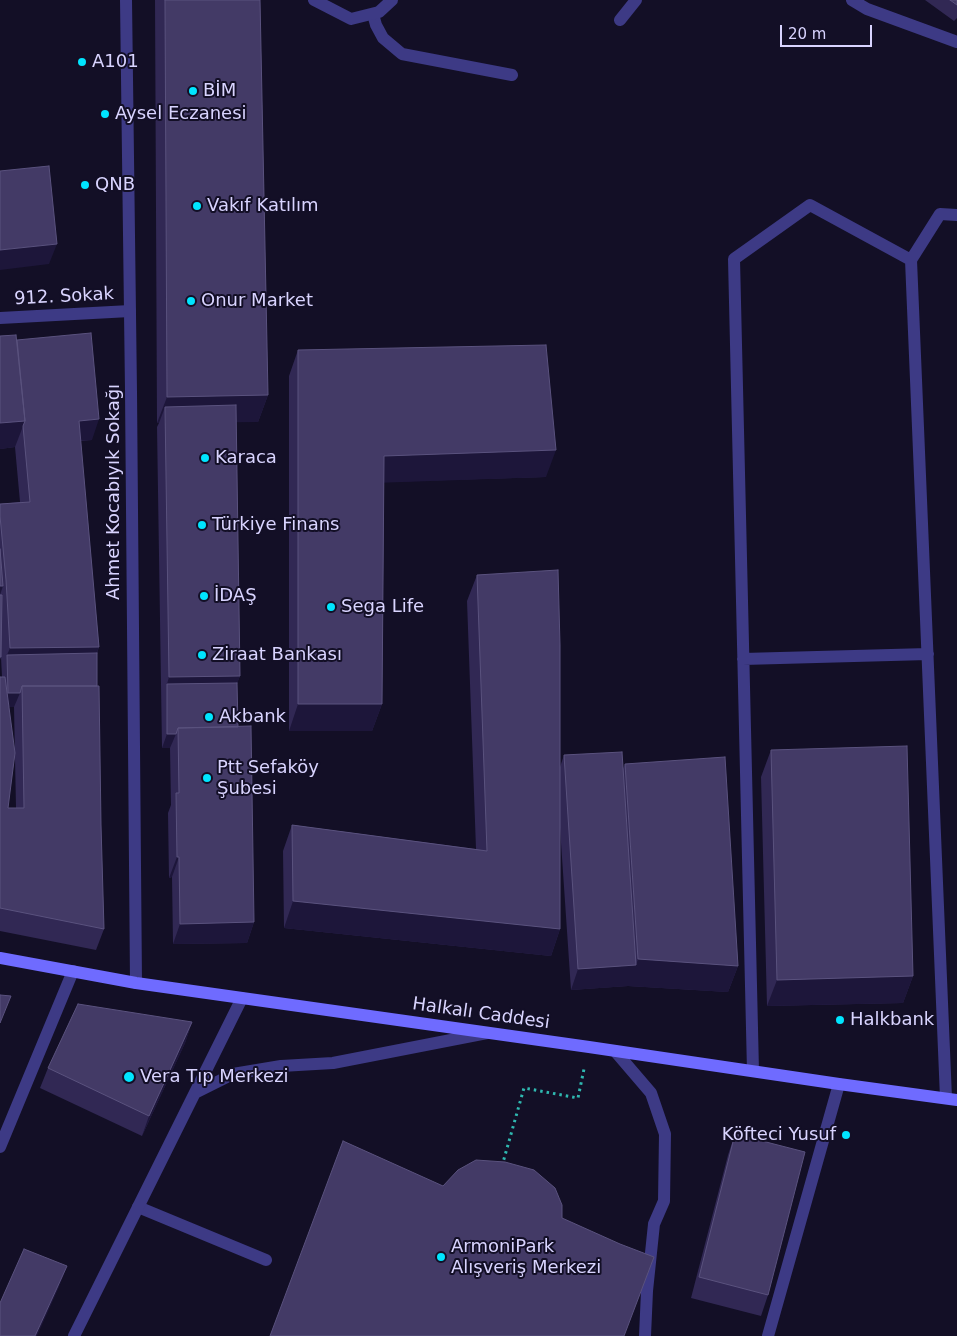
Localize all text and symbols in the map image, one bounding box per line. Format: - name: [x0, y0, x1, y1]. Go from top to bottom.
- scale bar: [782, 15, 874, 47]
- text: 20 m: [788, 25, 826, 43]
- place label: A101: [92, 51, 139, 73]
- marker: A101: [76, 56, 88, 68]
- place label: BİM: [203, 80, 236, 102]
- marker: BİM: [187, 85, 199, 97]
- place label: Aysel Eczanesi: [115, 103, 247, 125]
- marker: Aysel Eczanesi: [99, 108, 111, 120]
- place label: QNB: [95, 174, 135, 196]
- marker: QNB: [79, 179, 91, 191]
- place label: Vakıf Katılım: [207, 195, 319, 217]
- marker: Vakıf Katılım: [191, 200, 203, 212]
- street label: 912. Sokak: [14, 284, 114, 310]
- place label: Onur Market: [201, 290, 313, 312]
- marker: Onur Market: [185, 295, 197, 307]
- street label: Ahmet Kocabıyık Sokağı: [103, 384, 125, 600]
- place label: Karaca: [215, 447, 277, 469]
- marker: Karaca: [199, 452, 211, 464]
- place label: Türkiye Finans: [212, 514, 339, 536]
- marker: Türkiye Finans: [196, 519, 208, 531]
- place label: İDAŞ: [214, 585, 257, 607]
- marker: İDAŞ: [198, 590, 210, 602]
- place label: Sega Life: [341, 596, 424, 618]
- marker: Sega Life: [325, 601, 337, 613]
- place label: Ziraat Bankası: [212, 644, 342, 666]
- marker: Ziraat Bankası: [196, 649, 208, 661]
- place label: Akbank: [219, 706, 286, 728]
- marker: Akbank: [203, 711, 215, 723]
- place label: Ptt Sefaköy Şubesi: [217, 757, 319, 800]
- marker: Ptt Sefaköy Şubesi: [201, 772, 213, 784]
- street label: Halkalı Caddesi: [411, 994, 551, 1034]
- place label: Halkbank: [850, 1009, 934, 1031]
- marker: Halkbank: [834, 1014, 846, 1026]
- place label: Vera Tıp Merkezi: [140, 1066, 289, 1088]
- marker: Vera Tıp Merkezi: [122, 1070, 136, 1084]
- place label: Köfteci Yusuf: [722, 1124, 836, 1146]
- marker: Köfteci Yusuf: [840, 1129, 852, 1141]
- place label: ArmoniPark Alışveriş Merkezi: [451, 1236, 601, 1278]
- marker: ArmoniPark Alışveriş Merkezi: [435, 1251, 447, 1263]

